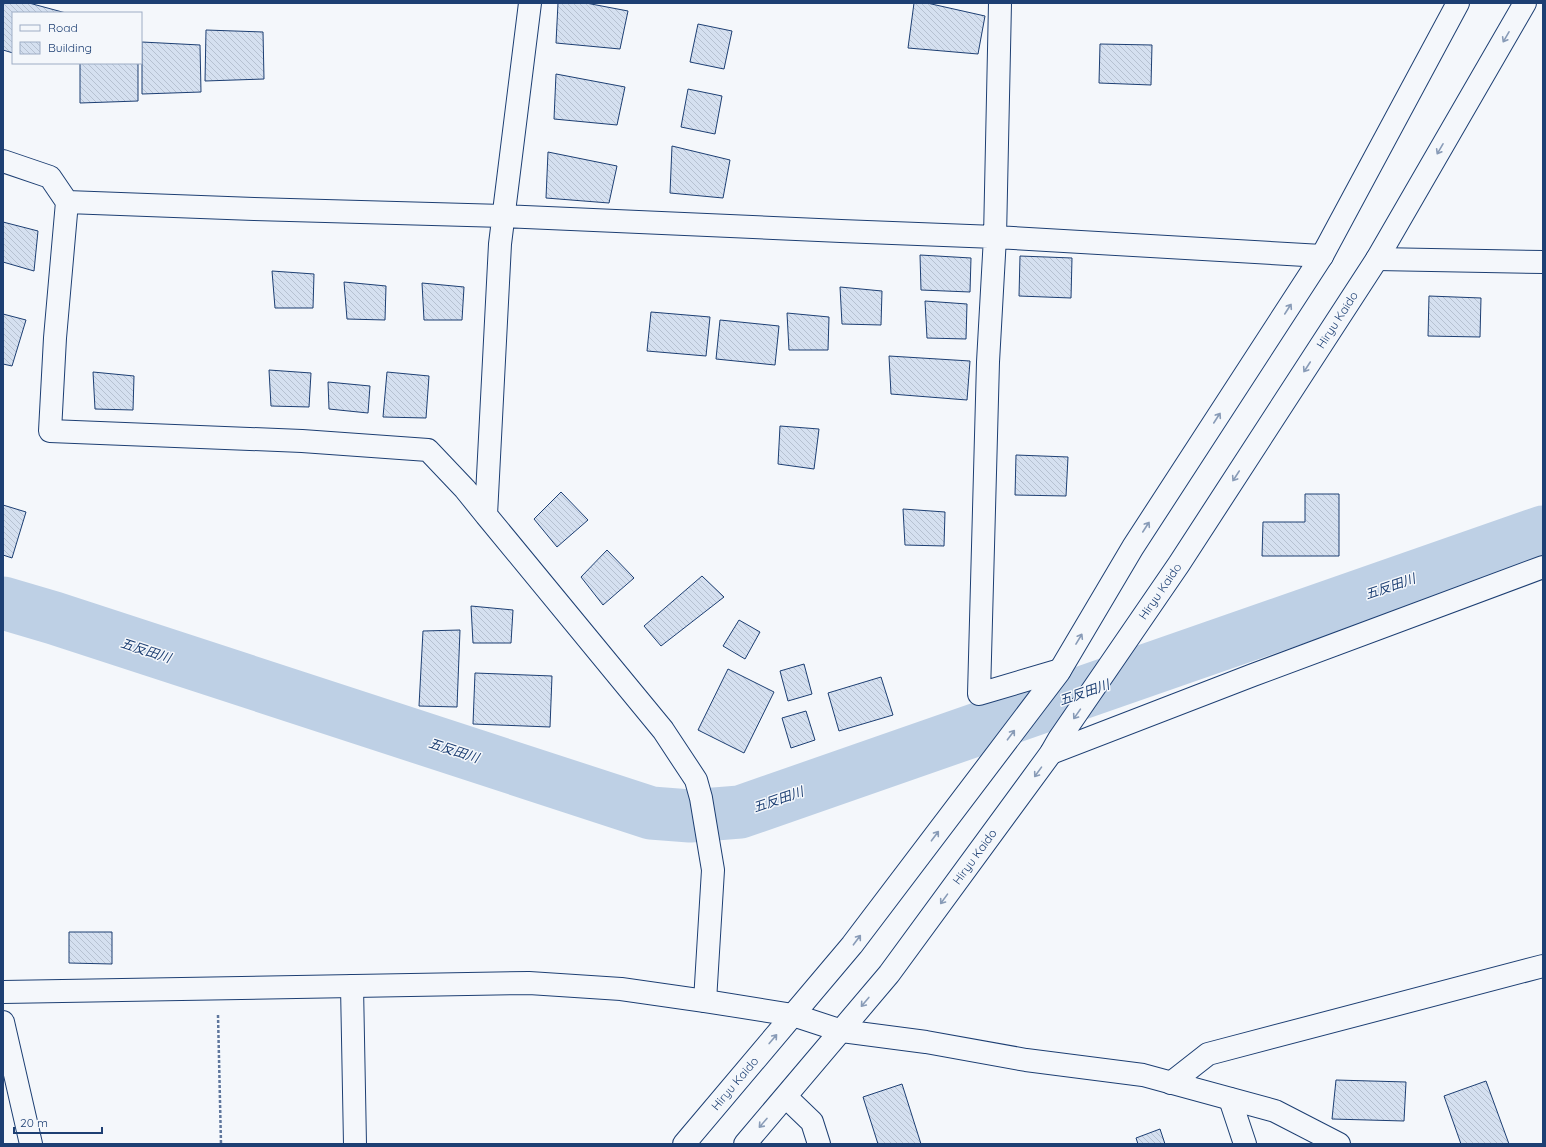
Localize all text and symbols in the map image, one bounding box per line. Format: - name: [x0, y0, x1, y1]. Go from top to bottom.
- legend: [12, 12, 142, 64]
- text: Road: [48, 20, 78, 35]
- one-way arrow: [1501, 31, 1509, 43]
- text: Building: [48, 40, 92, 55]
- one-way arrow: [1436, 143, 1444, 155]
- street label: Hiryu Kaido: [1313, 288, 1361, 351]
- one-way arrow: [1284, 303, 1292, 315]
- one-way arrow: [1302, 361, 1310, 373]
- one-way arrow: [1213, 413, 1221, 424]
- one-way arrow: [1232, 470, 1240, 481]
- one-way arrow: [1142, 522, 1150, 533]
- street label: Hiryu Kaido: [1135, 560, 1185, 622]
- water label: 五反田川: [1363, 569, 1419, 602]
- water label: 五反田川: [119, 634, 175, 666]
- one-way arrow: [1075, 634, 1083, 645]
- water label: 五反田川: [1057, 675, 1113, 708]
- one-way arrow: [1073, 708, 1081, 719]
- one-way arrow: [1007, 730, 1016, 741]
- water label: 五反田川: [427, 734, 483, 766]
- one-way arrow: [1033, 766, 1042, 777]
- water label: 五反田川: [751, 782, 807, 815]
- street label: Hiryu Kaido: [949, 826, 1000, 887]
- one-way arrow: [931, 831, 939, 842]
- one-way arrow: [940, 893, 948, 904]
- one-way arrow: [852, 935, 861, 946]
- one-way arrow: [861, 997, 870, 1008]
- one-way arrow: [768, 1034, 777, 1045]
- street label: Hiryu Kaido: [708, 1054, 761, 1113]
- scale bar: [14, 1109, 102, 1135]
- text: 20 m: [20, 1115, 48, 1130]
- one-way arrow: [759, 1118, 768, 1128]

